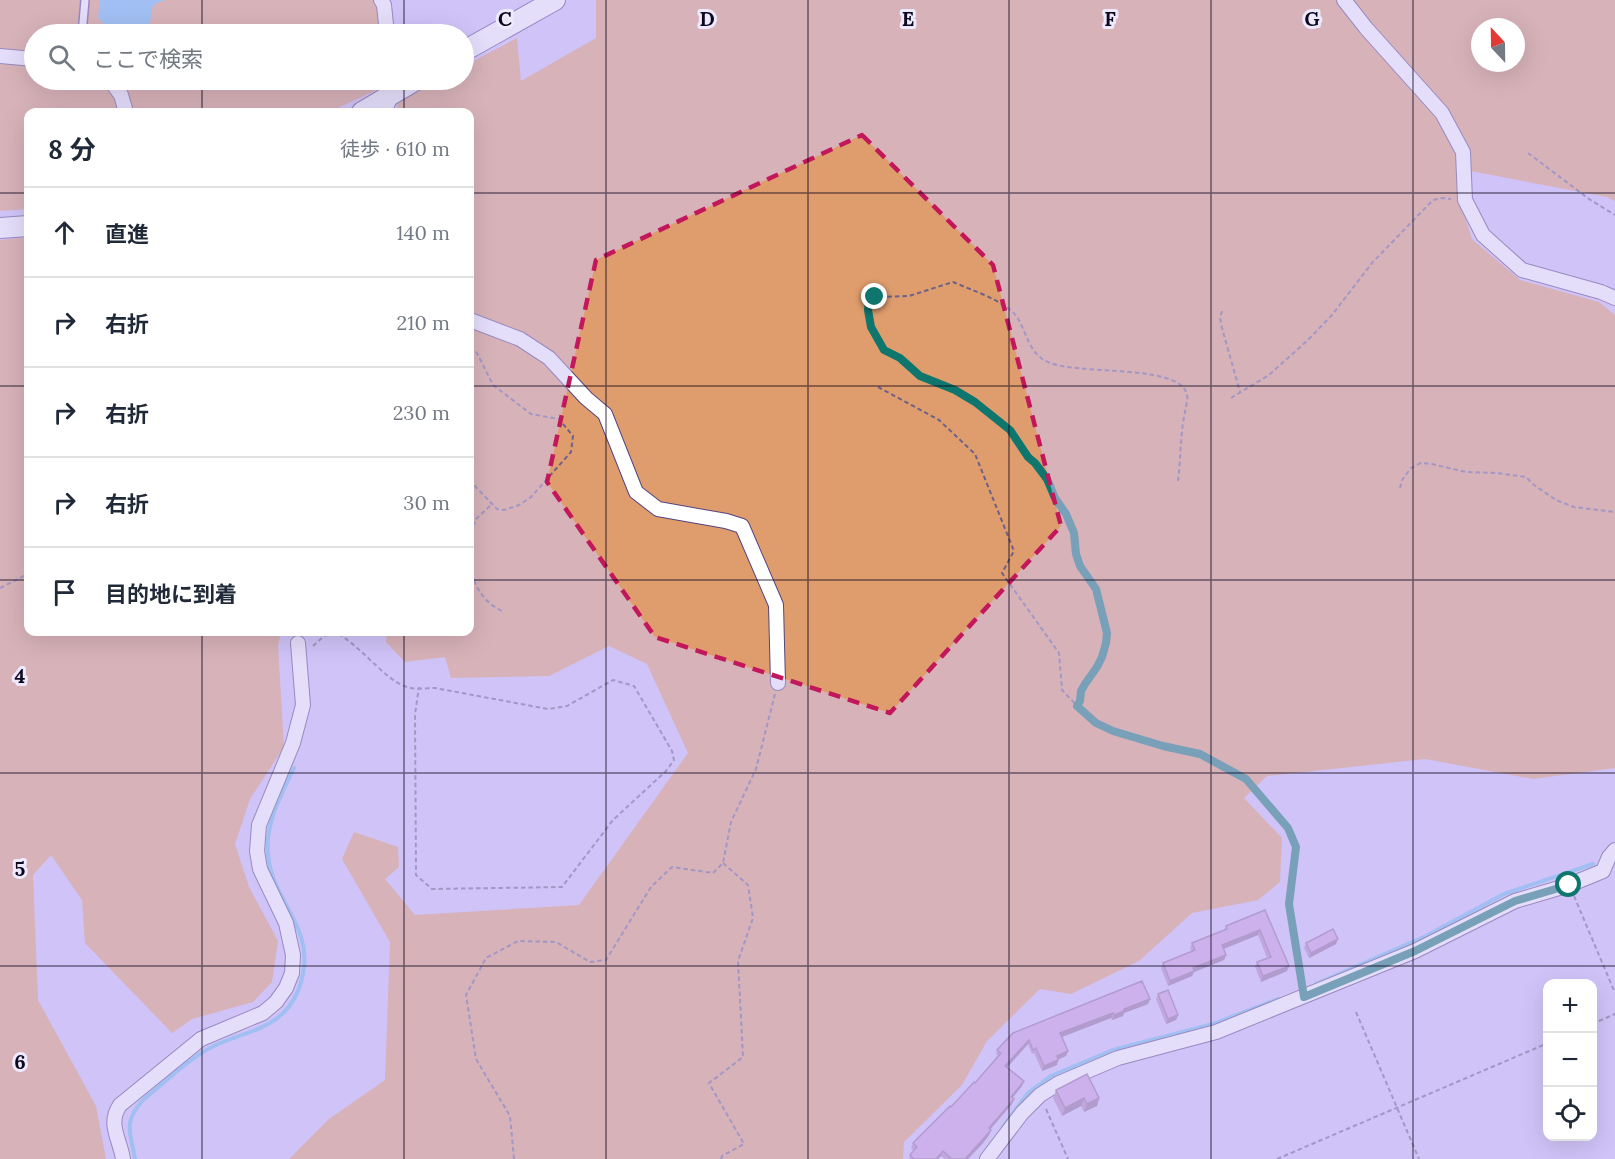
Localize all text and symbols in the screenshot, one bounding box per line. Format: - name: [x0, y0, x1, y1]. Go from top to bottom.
- text: C: [498, 6, 512, 31]
- text: D: [699, 6, 715, 31]
- text: E: [902, 6, 914, 31]
- text: F: [1104, 6, 1116, 31]
- text: G: [1304, 6, 1320, 31]
- north arrow: [1471, 18, 1525, 72]
- search box: [24, 24, 474, 90]
- icon: search: [45, 41, 78, 74]
- text: ここで検索: [93, 45, 203, 73]
- text: 8 分: [48, 133, 96, 166]
- text: 徒歩 · 610 m: [340, 136, 450, 161]
- icon: ahead: [48, 216, 81, 249]
- text: 直進: [105, 220, 149, 248]
- text: 140 m: [396, 220, 450, 245]
- route end: [861, 283, 887, 309]
- icon: right: [48, 306, 81, 339]
- text: 右折: [105, 310, 149, 338]
- text: 210 m: [396, 310, 450, 335]
- icon: right: [48, 396, 81, 429]
- text: 右折: [105, 400, 149, 428]
- text: 230 m: [393, 400, 450, 425]
- icon: right: [48, 486, 81, 519]
- text: 右折: [105, 490, 149, 518]
- text: 30 m: [403, 490, 450, 515]
- icon: arrive: [48, 576, 81, 609]
- text: 目的地に到着: [105, 580, 237, 608]
- text: 4: [15, 663, 26, 688]
- text: 5: [15, 856, 26, 881]
- route start: [1555, 871, 1581, 897]
- map controls: [1543, 979, 1597, 1141]
- button: +: [1543, 979, 1597, 1033]
- button: −: [1543, 1033, 1597, 1087]
- text: 6: [14, 1049, 26, 1074]
- button: locate: [1543, 1087, 1597, 1141]

